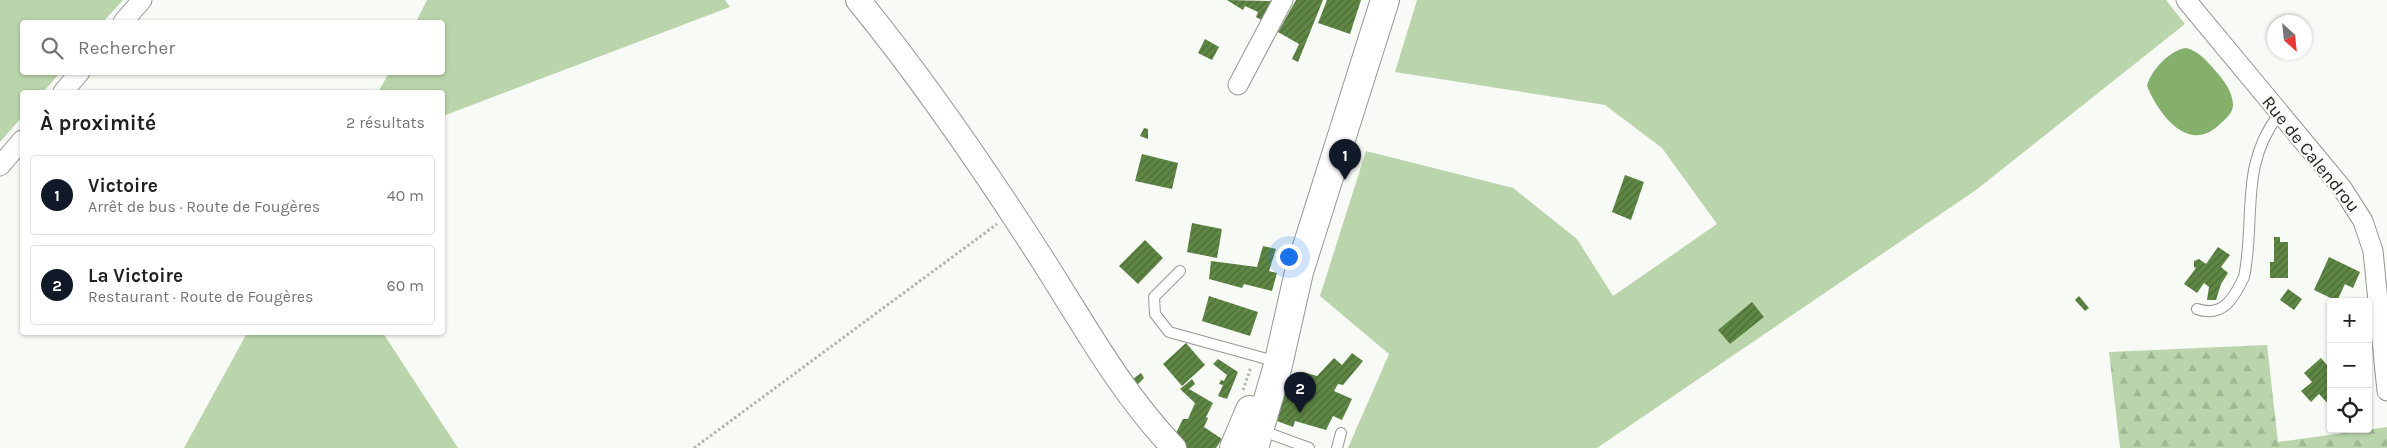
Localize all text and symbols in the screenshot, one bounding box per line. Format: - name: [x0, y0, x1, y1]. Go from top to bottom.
- north arrow: [2267, 15, 2312, 60]
- search box: [20, 20, 445, 75]
- icon: search: [38, 34, 66, 62]
- text: Rechercher: [78, 37, 175, 59]
- street label: Rue de Calendrou: [2257, 91, 2365, 217]
- text: À proximité: [40, 111, 156, 135]
- text: 2 résultats: [346, 113, 425, 132]
- pin: 1: [1329, 139, 1361, 180]
- text: Victoire: [88, 175, 158, 197]
- text: 1: [54, 186, 60, 205]
- text: 40 m: [387, 186, 424, 205]
- text: Arrêt de bus · Route de Fougères: [88, 197, 320, 216]
- your location: [1276, 244, 1302, 270]
- text: La Victoire: [88, 265, 183, 287]
- text: 2: [52, 276, 62, 295]
- text: 60 m: [387, 276, 424, 295]
- text: Restaurant · Route de Fougères: [88, 287, 313, 306]
- map controls: [2327, 298, 2372, 433]
- button: +: [2327, 298, 2372, 343]
- button: −: [2327, 343, 2372, 388]
- pin: 2: [1284, 372, 1316, 413]
- button: locate: [2327, 388, 2372, 433]

